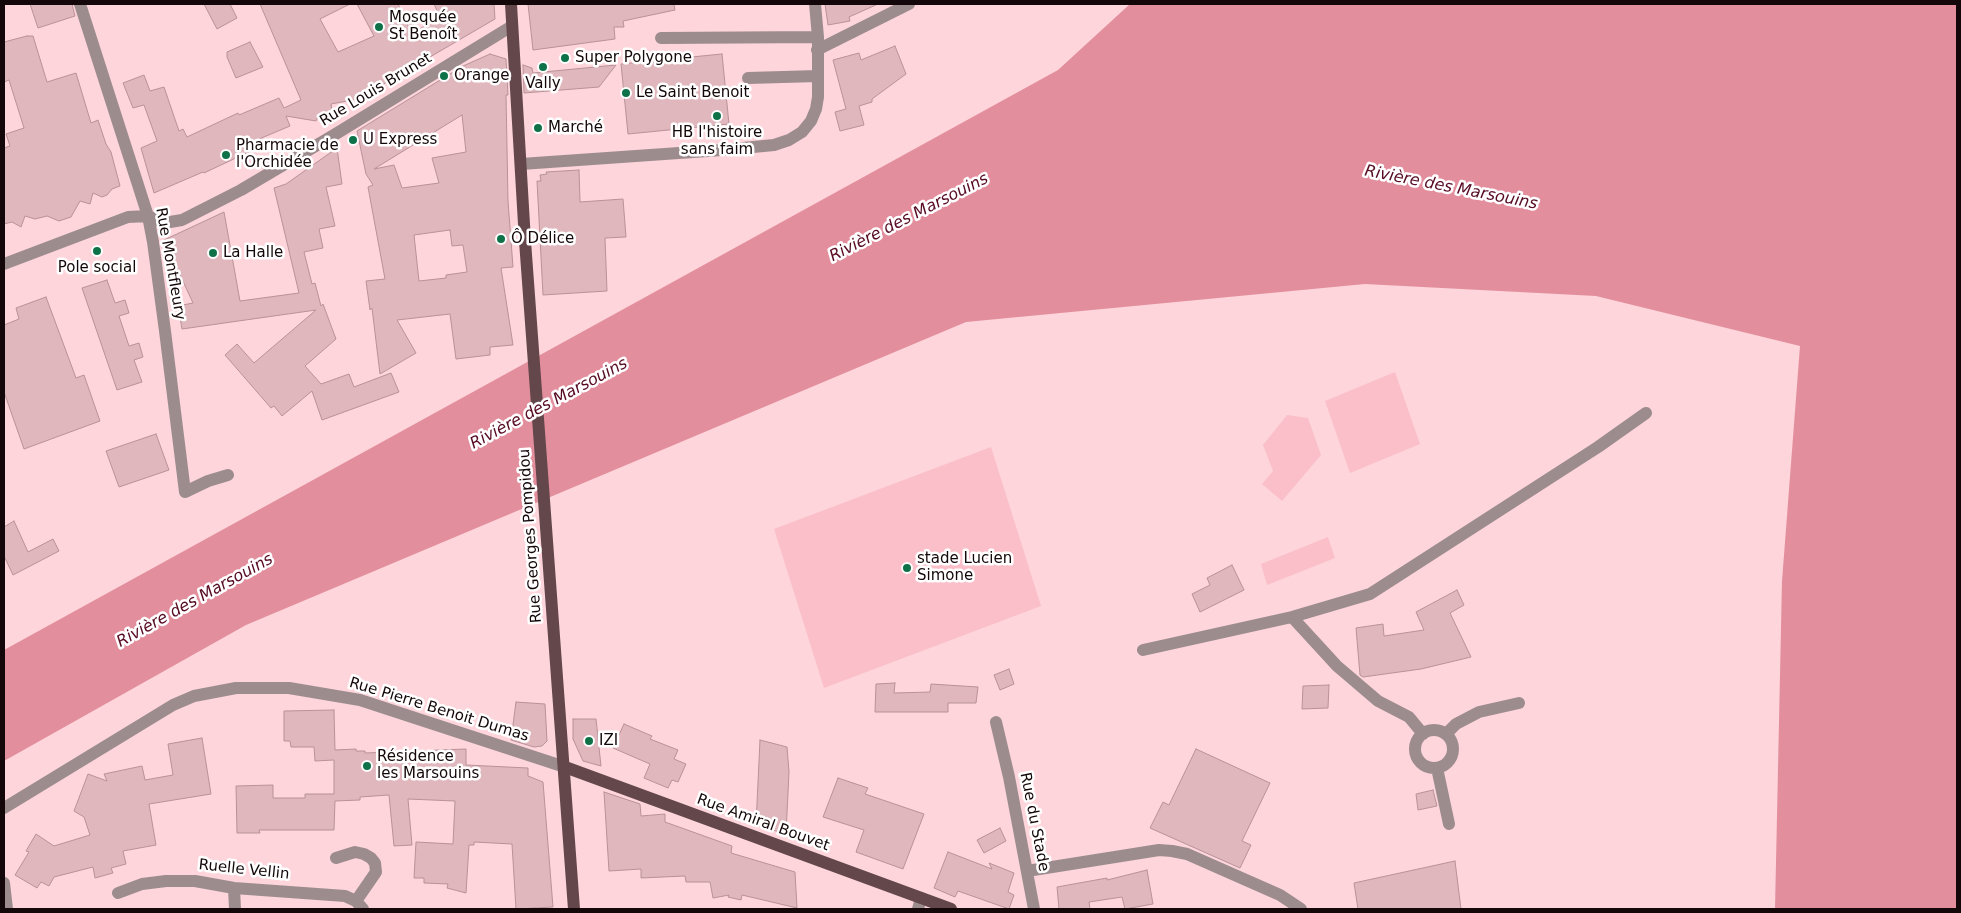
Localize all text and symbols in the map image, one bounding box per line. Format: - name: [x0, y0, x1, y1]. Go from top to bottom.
- place label: Mosquée St Benoît: [389, 9, 457, 44]
- marker: Mosquée St Benoît: [373, 21, 385, 33]
- street label: Rue Louis Brunet: [317, 49, 435, 131]
- place label: Super Polygone: [575, 49, 692, 67]
- marker: Super Polygone: [559, 52, 571, 64]
- marker: Vally: [537, 61, 549, 73]
- place label: Orange: [454, 67, 509, 85]
- marker: Orange: [438, 70, 450, 82]
- place label: Vally: [525, 75, 561, 93]
- place label: Le Saint Benoit: [636, 84, 749, 102]
- marker: Le Saint Benoit: [620, 87, 632, 99]
- marker: HB l'histoire sans faim: [711, 110, 723, 122]
- place label: Marché: [548, 119, 603, 137]
- marker: Marché: [532, 122, 544, 134]
- place label: HB l'histoire sans faim: [672, 124, 762, 159]
- place label: U Express: [363, 131, 437, 149]
- marker: U Express: [347, 134, 359, 146]
- place label: Pharmacie de l'Orchidée: [236, 137, 339, 172]
- marker: Pharmacie de l'Orchidée: [220, 149, 232, 161]
- water label: Rivière des Marsouins: [1363, 162, 1539, 214]
- water label: Rivière des Marsouins: [826, 170, 992, 266]
- street label: Rue Montfleury: [151, 206, 189, 322]
- place label: Ô Délice: [511, 230, 574, 248]
- marker: Ô Délice: [495, 233, 507, 245]
- place label: La Halle: [223, 244, 283, 262]
- marker: Pole social: [91, 245, 103, 257]
- marker: La Halle: [207, 247, 219, 259]
- place label: Pole social: [58, 259, 136, 277]
- water label: Rivière des Marsouins: [467, 354, 631, 454]
- street label: Rue Georges Pompidou: [516, 448, 546, 624]
- water label: Rivière des Marsouins: [114, 550, 276, 652]
- place label: stade Lucien Simone: [917, 550, 1012, 585]
- marker: stade Lucien Simone: [901, 562, 913, 574]
- street label: Rue Pierre Benoit Dumas: [347, 674, 531, 746]
- place label: IZI: [599, 732, 618, 750]
- marker: IZI: [583, 735, 595, 747]
- place label: Résidence les Marsouins: [377, 748, 479, 783]
- marker: Résidence les Marsouins: [361, 760, 373, 772]
- street label: Rue du Stade: [1016, 771, 1052, 873]
- street label: Rue Amiral Bouvet: [694, 791, 832, 855]
- street label: Ruelle Vellin: [198, 856, 290, 884]

